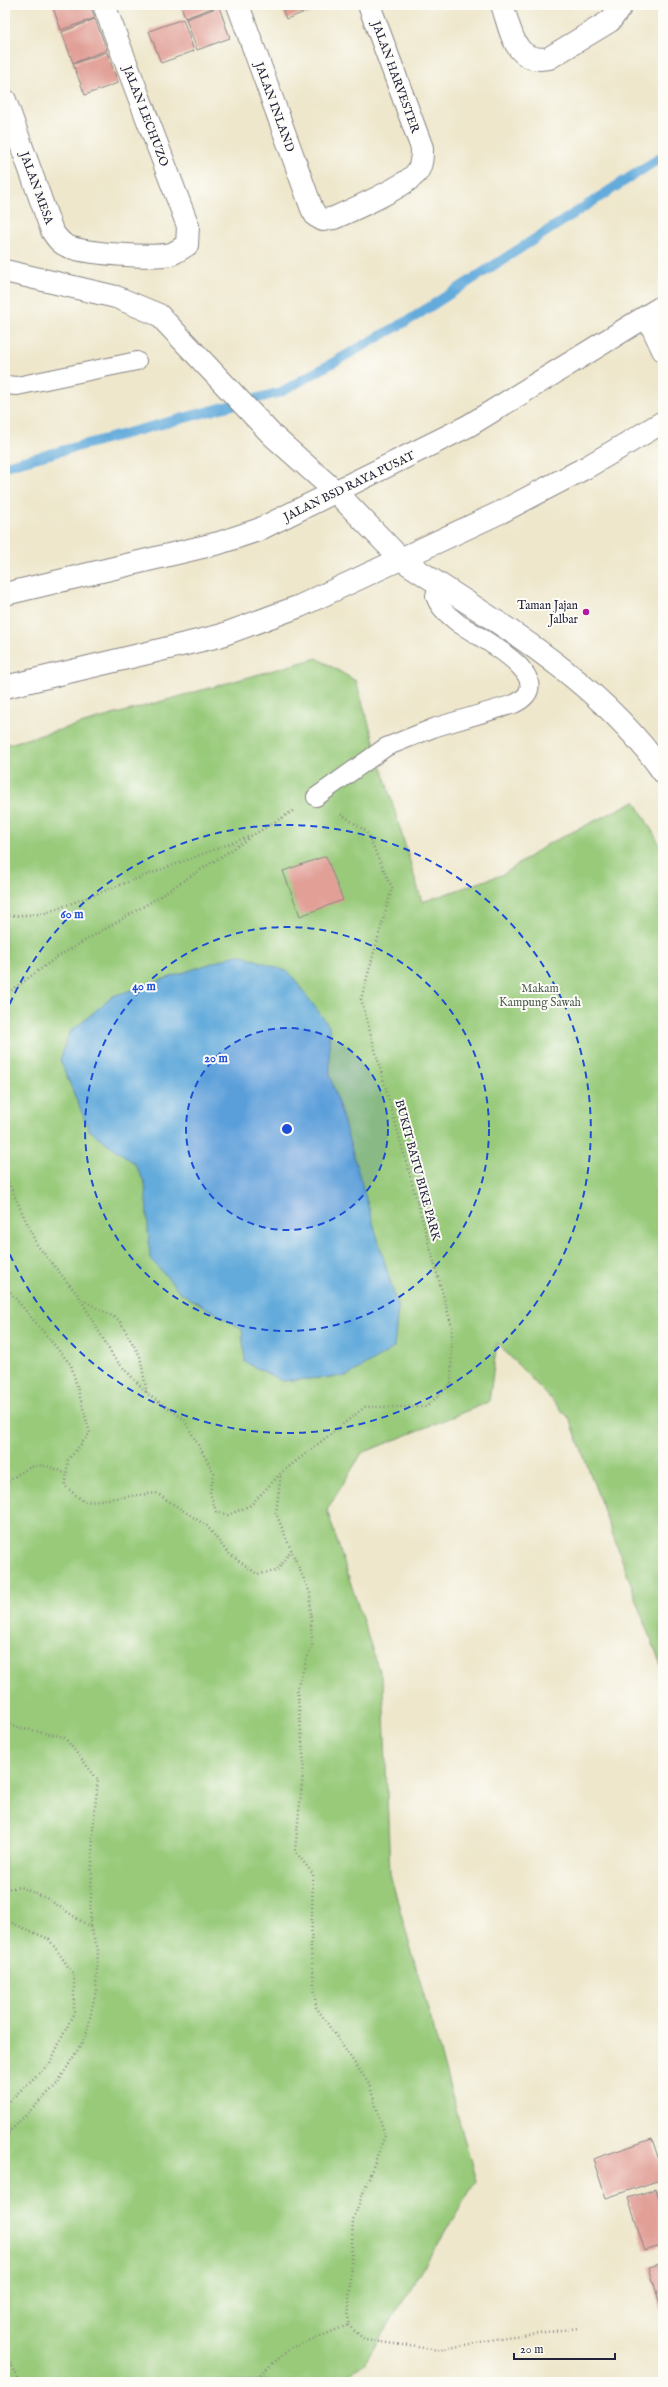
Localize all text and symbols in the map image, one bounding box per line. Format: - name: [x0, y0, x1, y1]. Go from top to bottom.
- street label: JALAN HARVESTER: [367, 17, 423, 136]
- street label: JALAN INLAND: [250, 58, 298, 155]
- street label: JALAN LECHUZO: [118, 62, 172, 169]
- street label: JALAN MESA: [15, 148, 57, 228]
- street label: JALAN BSD RAYA PUSAT: [279, 448, 418, 527]
- place label: Taman Jajan Jalbar: [517, 598, 579, 628]
- marker: Taman Jajan Jalbar: [581, 607, 591, 617]
- text: 60 m: [61, 907, 84, 922]
- text: 40 m: [132, 979, 157, 994]
- park label: Makam Kampung Sawah: [499, 981, 582, 1011]
- text: 20 m: [204, 1051, 228, 1066]
- street label: BUKIT BATU BIKE PARK: [391, 1098, 444, 1243]
- centre of rings: [280, 1122, 294, 1136]
- scale bar: [514, 2335, 615, 2361]
- text: 20 m: [520, 2342, 543, 2357]

